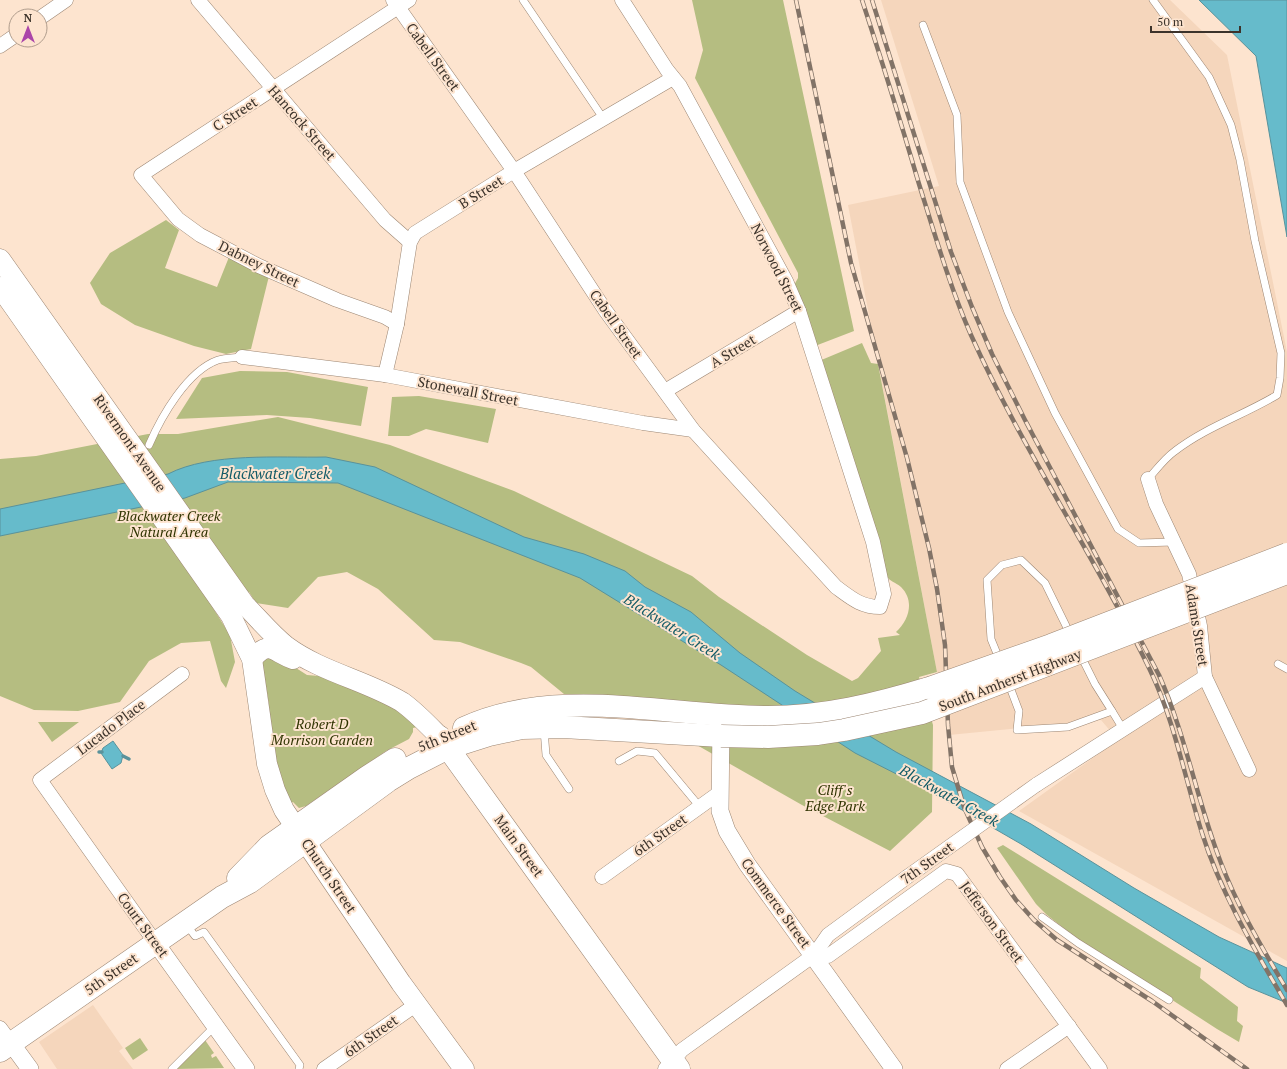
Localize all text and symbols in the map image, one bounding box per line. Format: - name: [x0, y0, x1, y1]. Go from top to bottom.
- north arrow: [8, 8, 48, 48]
- scale bar: [1151, 8, 1240, 34]
- text: N: [24, 11, 33, 25]
- text: 50 m: [1157, 14, 1184, 29]
- street label: Cabell Street: [402, 19, 465, 95]
- street label: Hancock Street: [264, 81, 341, 165]
- street label: C Street: [209, 92, 261, 135]
- street label: B Street: [455, 170, 507, 213]
- street label: Norwood Street: [747, 220, 808, 316]
- street label: Dabney Street: [216, 236, 303, 292]
- street label: Cabell Street: [586, 286, 648, 363]
- street label: A Street: [706, 329, 760, 372]
- street label: Stonewall Street: [416, 371, 521, 410]
- street label: Rivermont Avenue: [90, 390, 171, 495]
- water label: Blackwater Creek: [219, 463, 331, 483]
- park label: Blackwater Creek Natural Area: [116, 506, 221, 541]
- street label: Adams Street: [1182, 582, 1214, 668]
- water label: Blackwater Creek: [619, 588, 725, 664]
- street label: South Amherst Highway: [936, 643, 1085, 715]
- street label: Lucado Place: [73, 695, 149, 759]
- park label: Robert D Morrison Garden: [270, 714, 373, 749]
- street label: 5th Street: [415, 715, 480, 756]
- water label: Blackwater Creek: [895, 759, 1003, 831]
- park label: Cliff's Edge Park: [804, 780, 865, 815]
- street label: 6th Street: [629, 809, 691, 860]
- street label: Main Street: [490, 811, 549, 881]
- street label: Church Street: [297, 835, 362, 917]
- street label: 7th Street: [896, 837, 958, 888]
- street label: Commerce Street: [737, 854, 816, 952]
- street label: Jefferson Street: [956, 877, 1029, 967]
- street label: Court Street: [113, 888, 174, 962]
- street label: 5th Street: [80, 948, 142, 999]
- street label: 6th Street: [340, 1010, 402, 1061]

